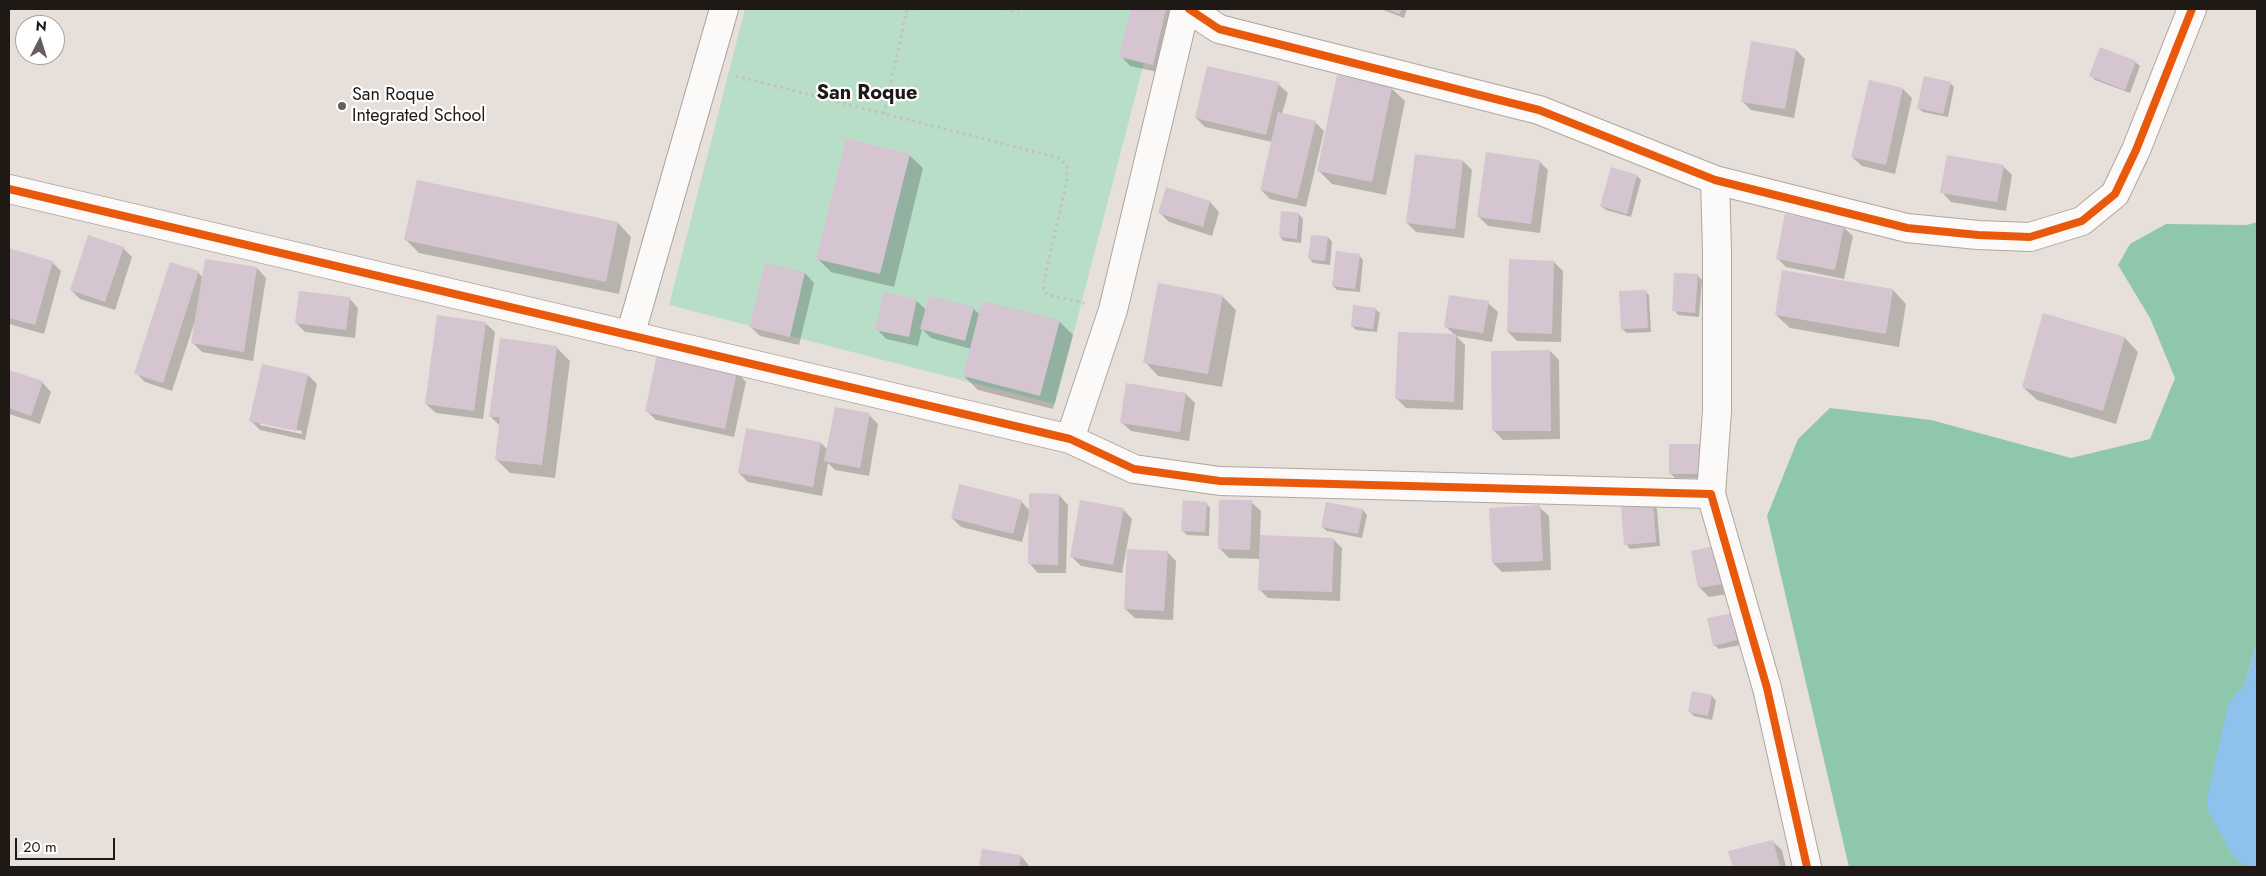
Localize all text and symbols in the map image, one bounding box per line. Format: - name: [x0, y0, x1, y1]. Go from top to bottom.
- north arrow: [15, 15, 65, 65]
- text: N: [35, 16, 48, 37]
- district label: San Roque: [817, 82, 917, 106]
- place label: San Roque Integrated School: [352, 85, 486, 128]
- marker: San Roque Integrated School: [336, 100, 348, 112]
- scale bar: [18, 828, 118, 860]
- text: 20 m: [23, 836, 57, 858]

